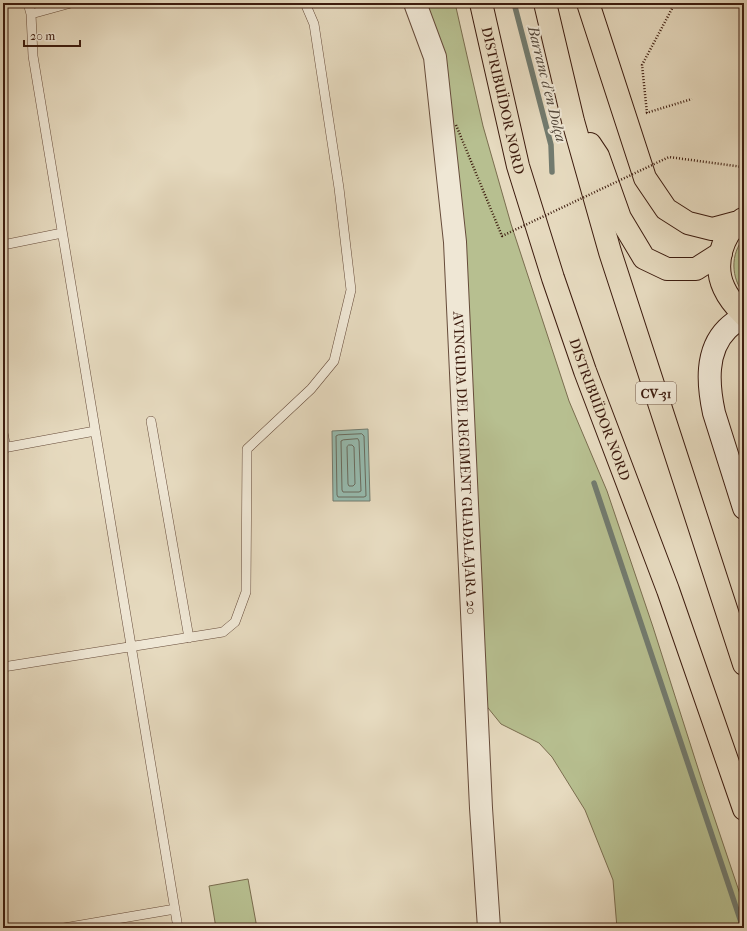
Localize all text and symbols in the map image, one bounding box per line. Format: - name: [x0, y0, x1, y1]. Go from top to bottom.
- scale bar: [24, 22, 80, 48]
- water label: Barranc d'en Dolça: [524, 23, 570, 144]
- street label: DISTRIBUÏDOR NORD: [478, 25, 528, 177]
- text: 20 m: [30, 29, 55, 43]
- street label: AVINGUDA DEL REGIMENT GUADALAJARA 20: [449, 310, 480, 615]
- street label: DISTRIBUÏDOR NORD: [565, 336, 634, 483]
- road number: CV-31: [636, 382, 676, 404]

